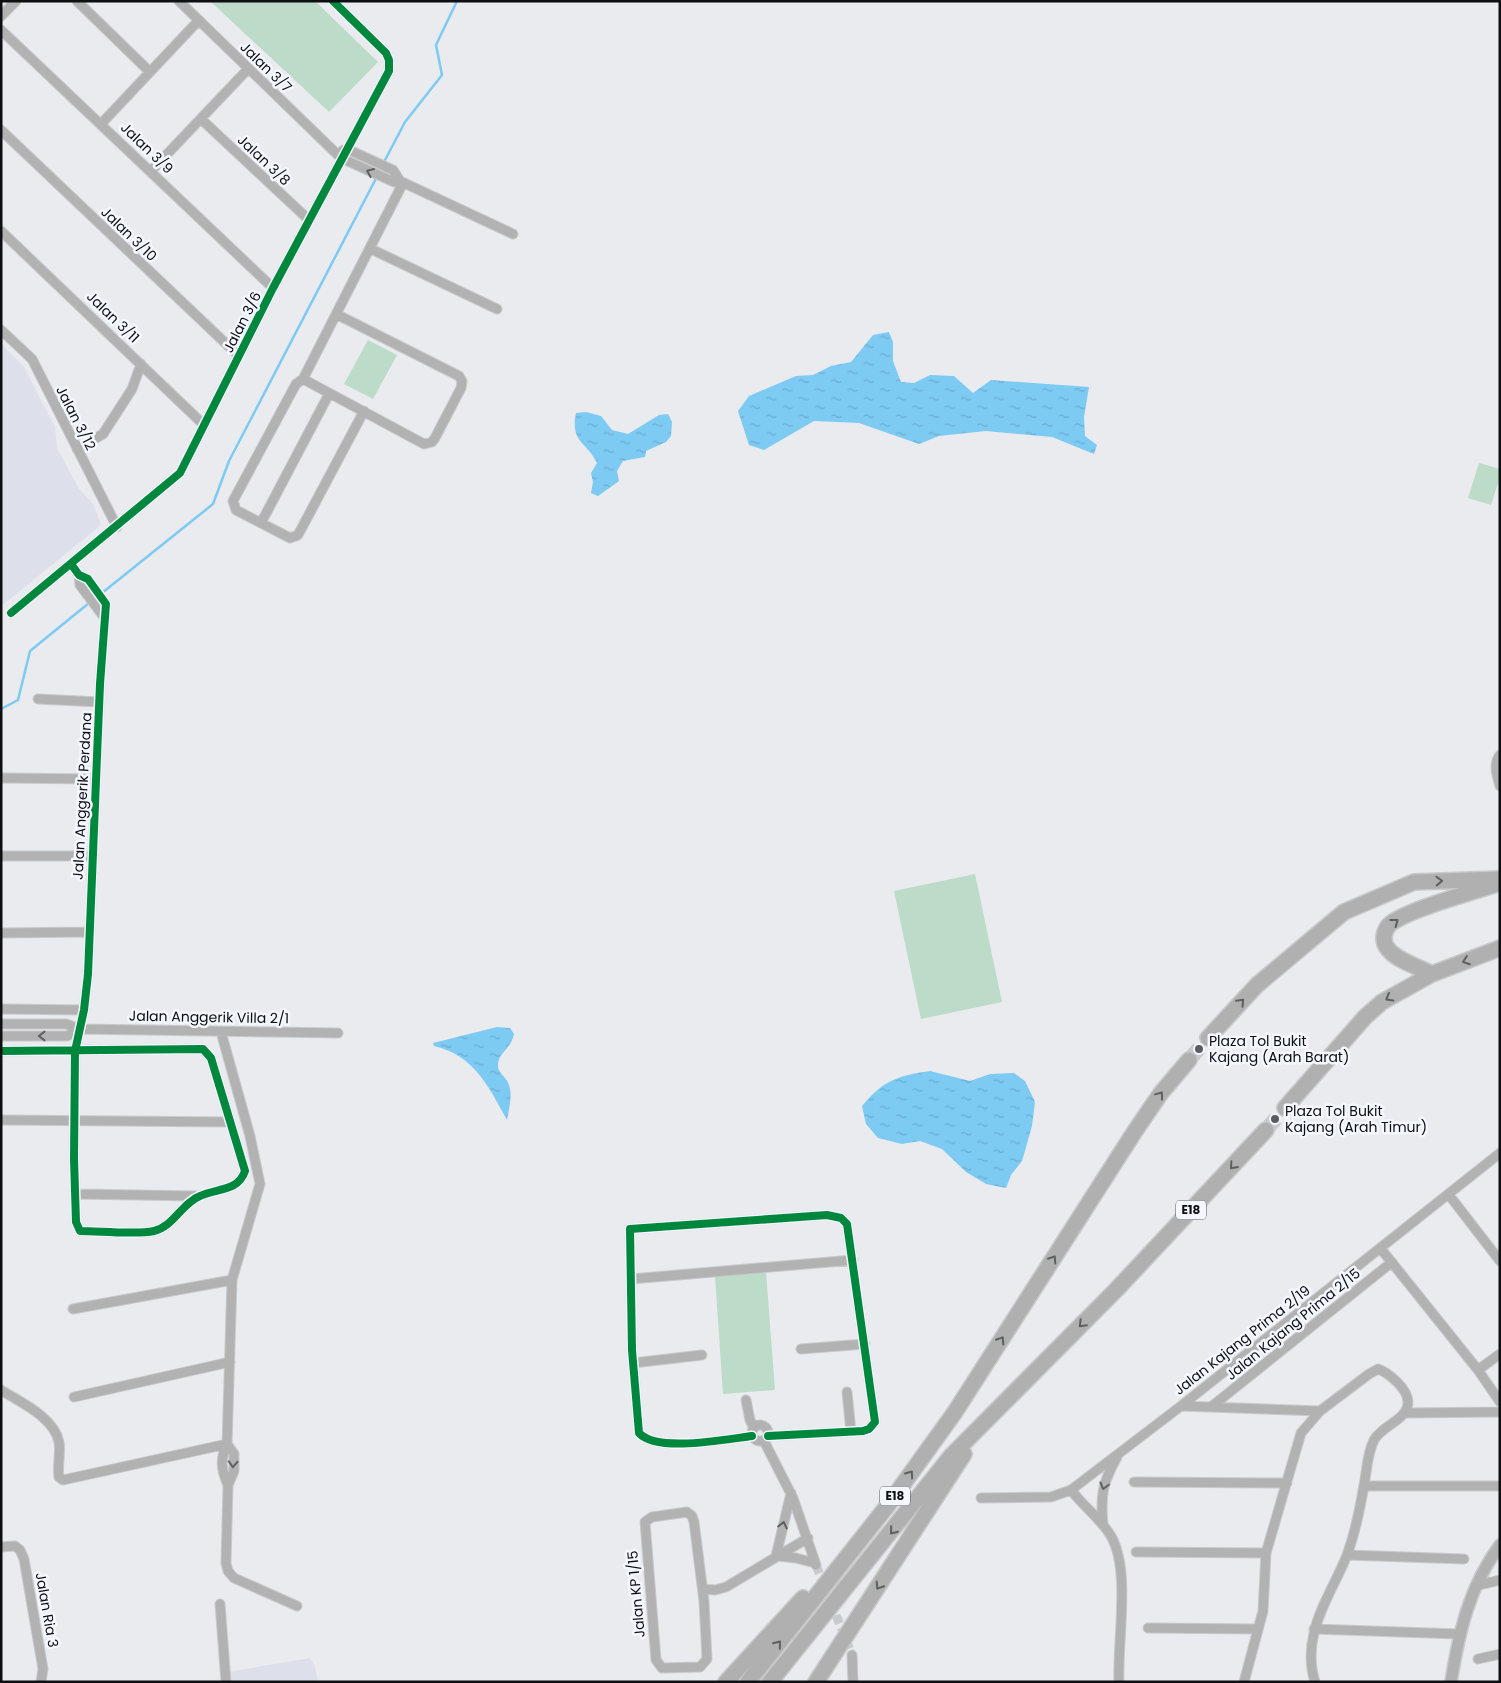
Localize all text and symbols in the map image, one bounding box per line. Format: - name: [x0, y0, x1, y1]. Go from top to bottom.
- street label: Jalan 3/7: [236, 37, 297, 97]
- street label: Jalan 3/9: [116, 118, 178, 178]
- street label: Jalan 3/8: [233, 130, 295, 190]
- one-way arrow: [366, 167, 375, 178]
- street label: Jalan 3/10: [97, 202, 161, 266]
- street label: Jalan 3/11: [82, 287, 144, 347]
- street label: Jalan 3/6: [218, 288, 266, 356]
- street label: Jalan 3/12: [51, 382, 101, 454]
- street label: Jalan Anggerik Perdana: [68, 712, 96, 880]
- one-way arrow: [1436, 876, 1443, 886]
- one-way arrow: [1389, 919, 1398, 927]
- one-way arrow: [1462, 955, 1471, 965]
- one-way arrow: [1386, 991, 1395, 1001]
- one-way arrow: [1236, 998, 1245, 1007]
- street label: Jalan Anggerik Villa 2/1: [129, 1006, 289, 1028]
- one-way arrow: [37, 1031, 45, 1041]
- place label: Plaza Tol Bukit Kajang (Arah Barat): [1209, 1031, 1349, 1067]
- marker: Plaza Tol Bukit Kajang (Arah Barat): [1193, 1043, 1205, 1055]
- one-way arrow: [1154, 1091, 1163, 1101]
- place label: Plaza Tol Bukit Kajang (Arah Timur): [1285, 1101, 1427, 1137]
- marker: Plaza Tol Bukit Kajang (Arah Timur): [1269, 1113, 1281, 1125]
- one-way arrow: [1230, 1160, 1239, 1169]
- road number: E18: [1176, 1200, 1206, 1220]
- one-way arrow: [1047, 1255, 1056, 1264]
- street label: Jalan Kajang Prima 2/15: [1221, 1263, 1365, 1385]
- street label: Jalan Kajang Prima 2/19: [1170, 1280, 1314, 1400]
- one-way arrow: [1079, 1318, 1088, 1327]
- one-way arrow: [995, 1336, 1005, 1345]
- one-way arrow: [228, 1460, 239, 1468]
- one-way arrow: [904, 1470, 913, 1480]
- one-way arrow: [1099, 1482, 1110, 1491]
- road number: E18: [880, 1486, 910, 1505]
- one-way arrow: [777, 1520, 788, 1529]
- one-way arrow: [890, 1525, 899, 1534]
- street label: Jalan KP 1/15: [622, 1550, 650, 1638]
- street label: Jalan Ria 3: [31, 1571, 63, 1649]
- one-way arrow: [876, 1580, 885, 1589]
- one-way arrow: [773, 1640, 782, 1649]

